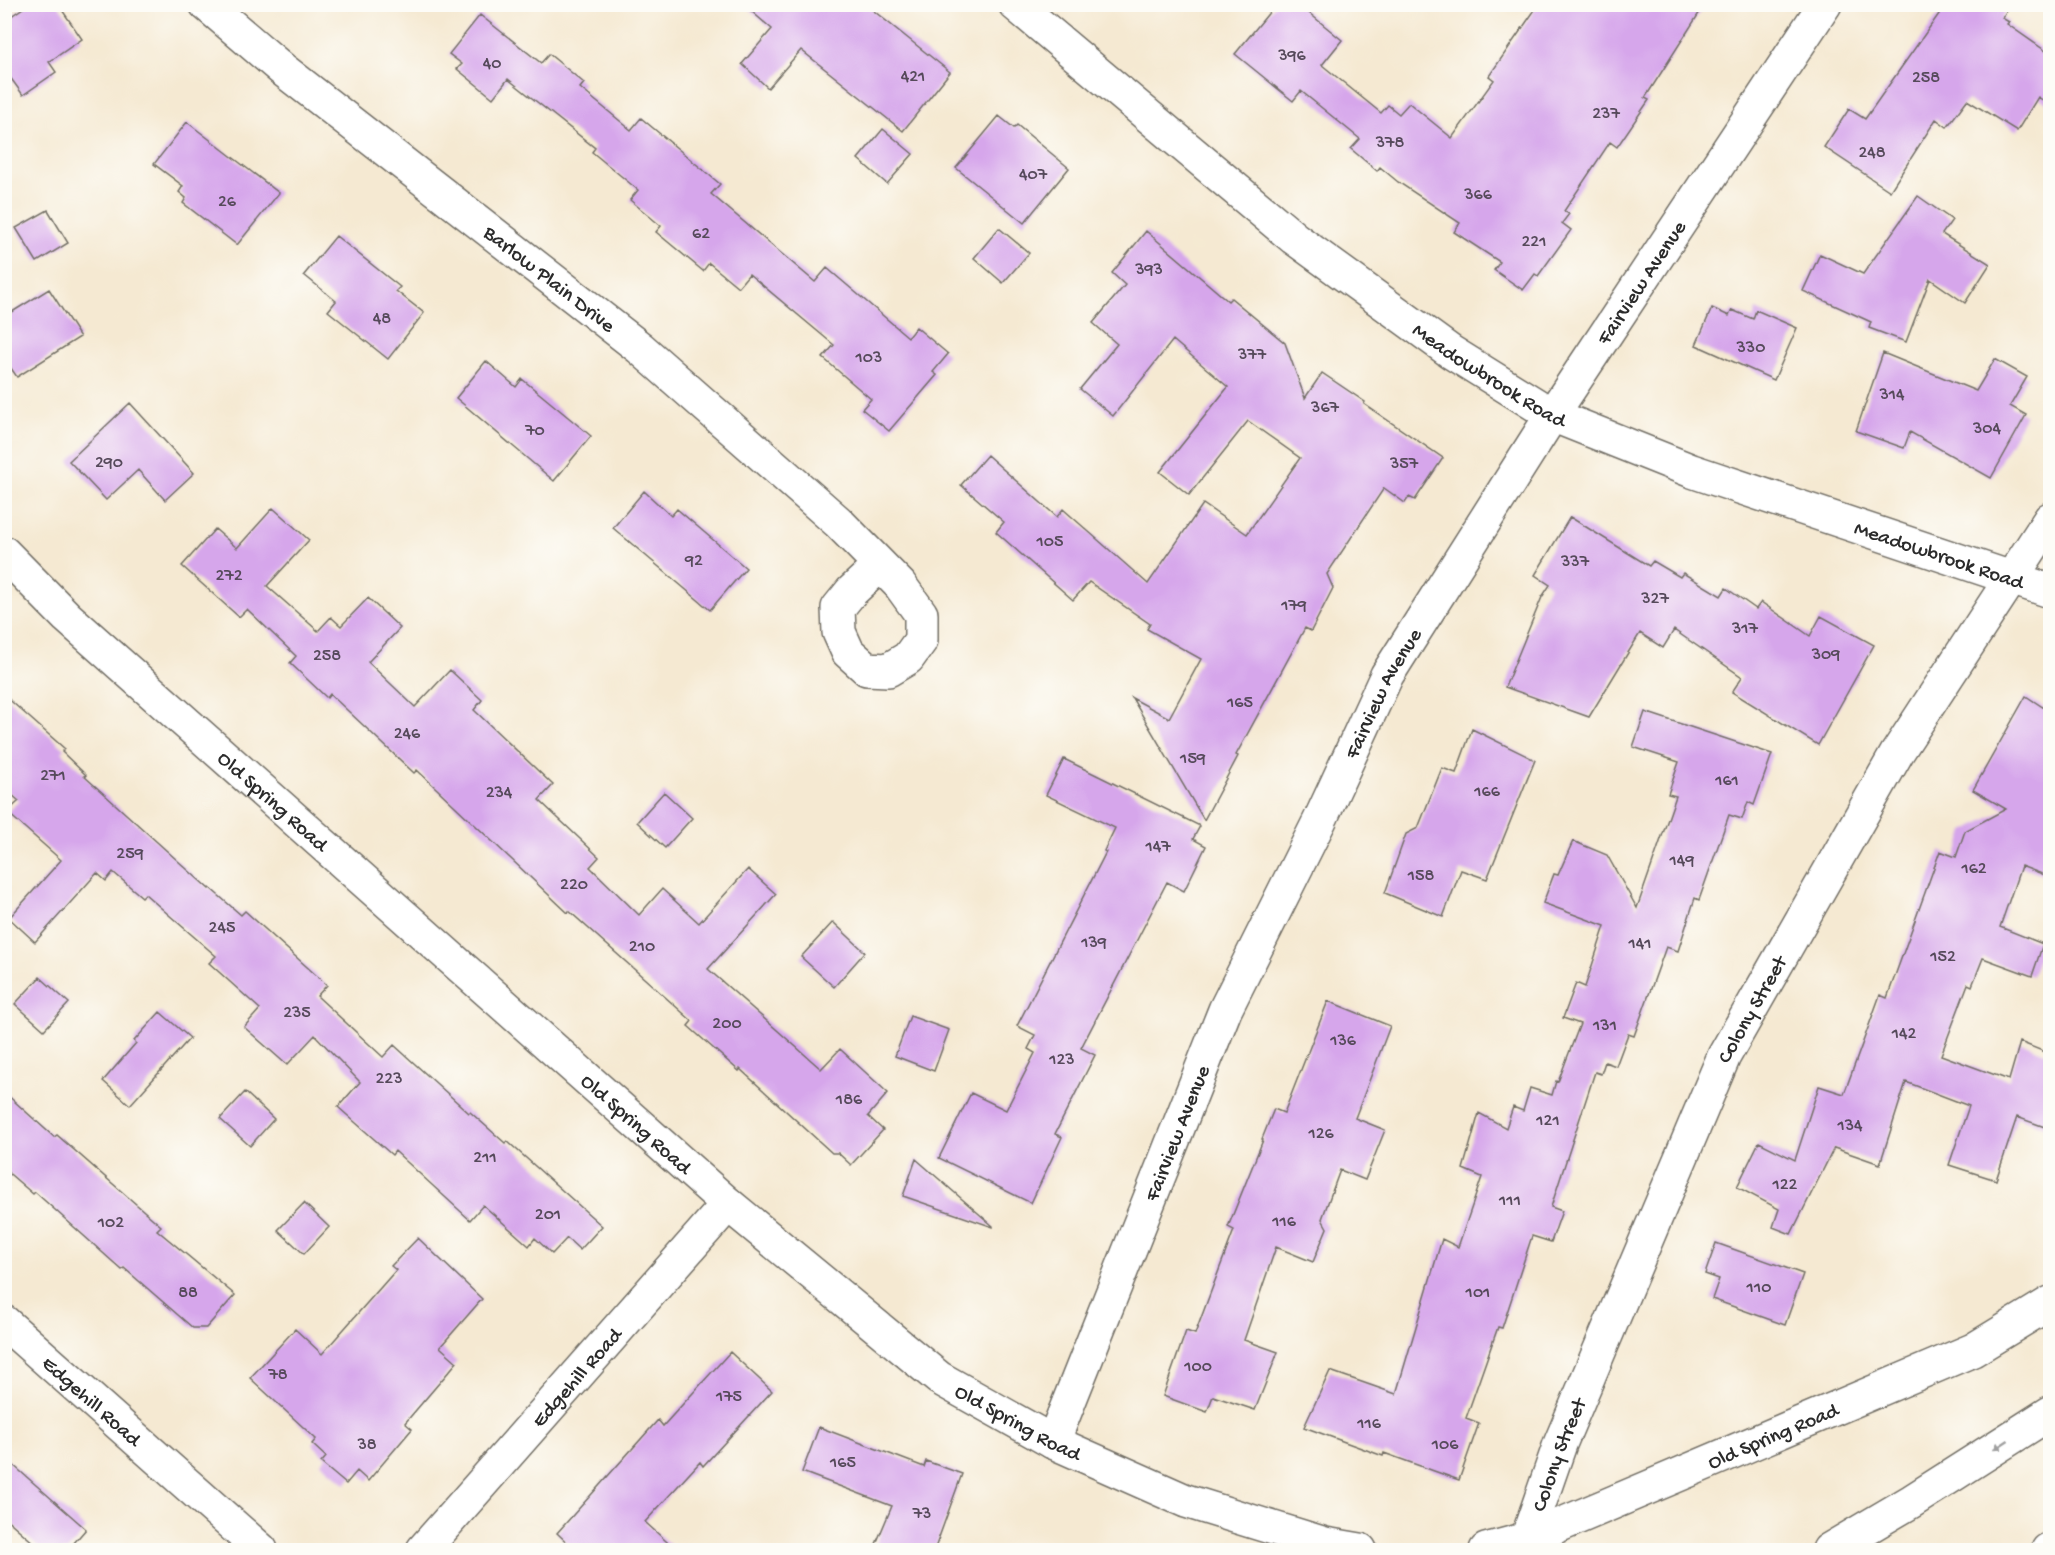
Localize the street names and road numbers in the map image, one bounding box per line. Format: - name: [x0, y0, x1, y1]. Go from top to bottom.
- street label: Fairview Avenue: [1593, 216, 1694, 351]
- street label: Barlow Plain Drive: [476, 221, 620, 340]
- street label: Meadowbrook Road: [1406, 319, 1570, 436]
- street label: Meadowbrook Road: [1850, 517, 2028, 598]
- street label: Fairview Avenue: [1341, 624, 1430, 764]
- street label: Old Spring Road: [211, 747, 333, 860]
- street label: Colony Street: [1714, 951, 1796, 1069]
- street label: Fairview Avenue: [1141, 1062, 1218, 1206]
- street label: Old Spring Road: [574, 1070, 696, 1183]
- street label: Edgehill Road: [528, 1323, 630, 1434]
- street label: Edgehill Road: [35, 1352, 146, 1455]
- street label: Old Spring Road: [949, 1380, 1085, 1469]
- street label: Colony Street: [1528, 1393, 1595, 1516]
- street label: Old Spring Road: [1705, 1399, 1844, 1477]

